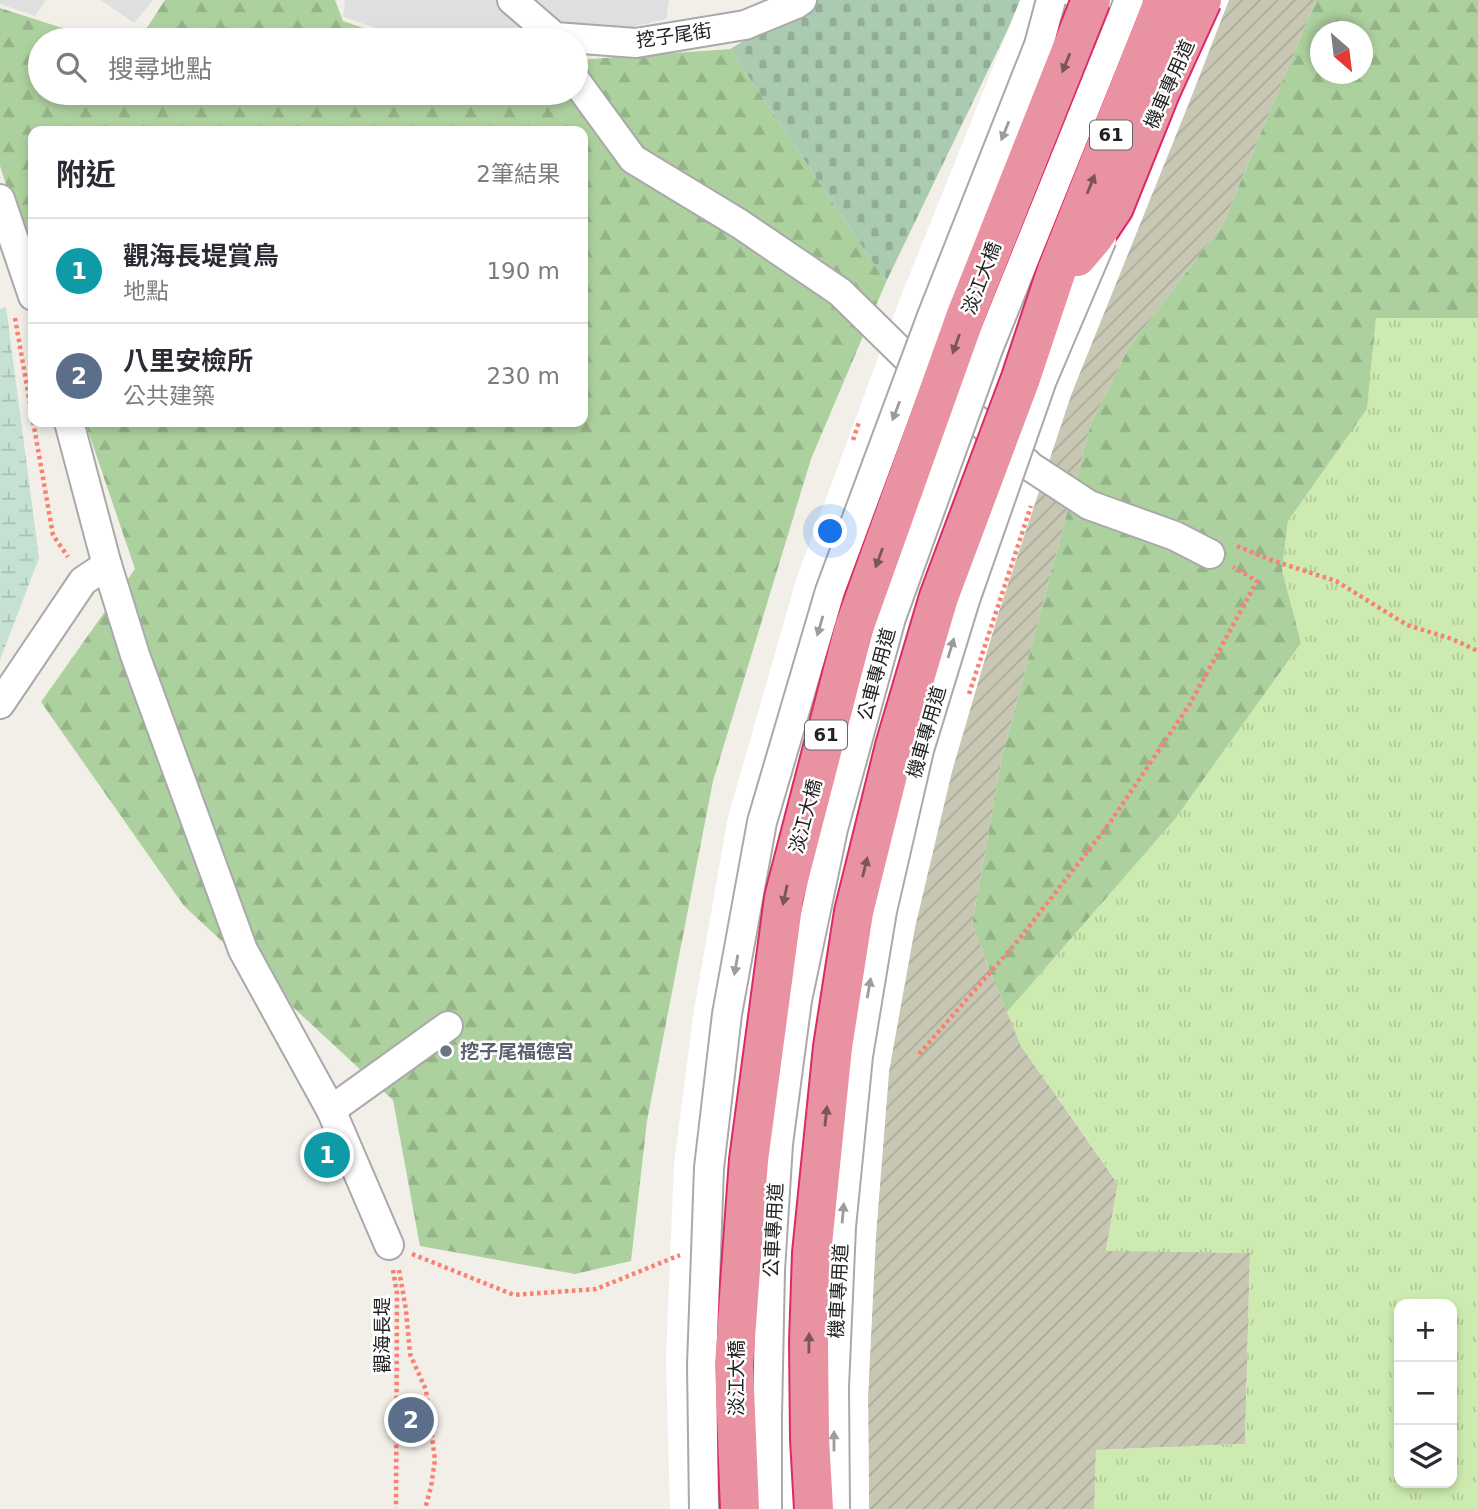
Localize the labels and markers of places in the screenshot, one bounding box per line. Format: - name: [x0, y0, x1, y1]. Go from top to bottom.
- place label: 挖子尾福德宮: [460, 1040, 574, 1062]
- marker: 挖子尾福德宮: [438, 1043, 454, 1059]
- pin: 1: [304, 1129, 350, 1181]
- pin: 2: [388, 1394, 434, 1446]

